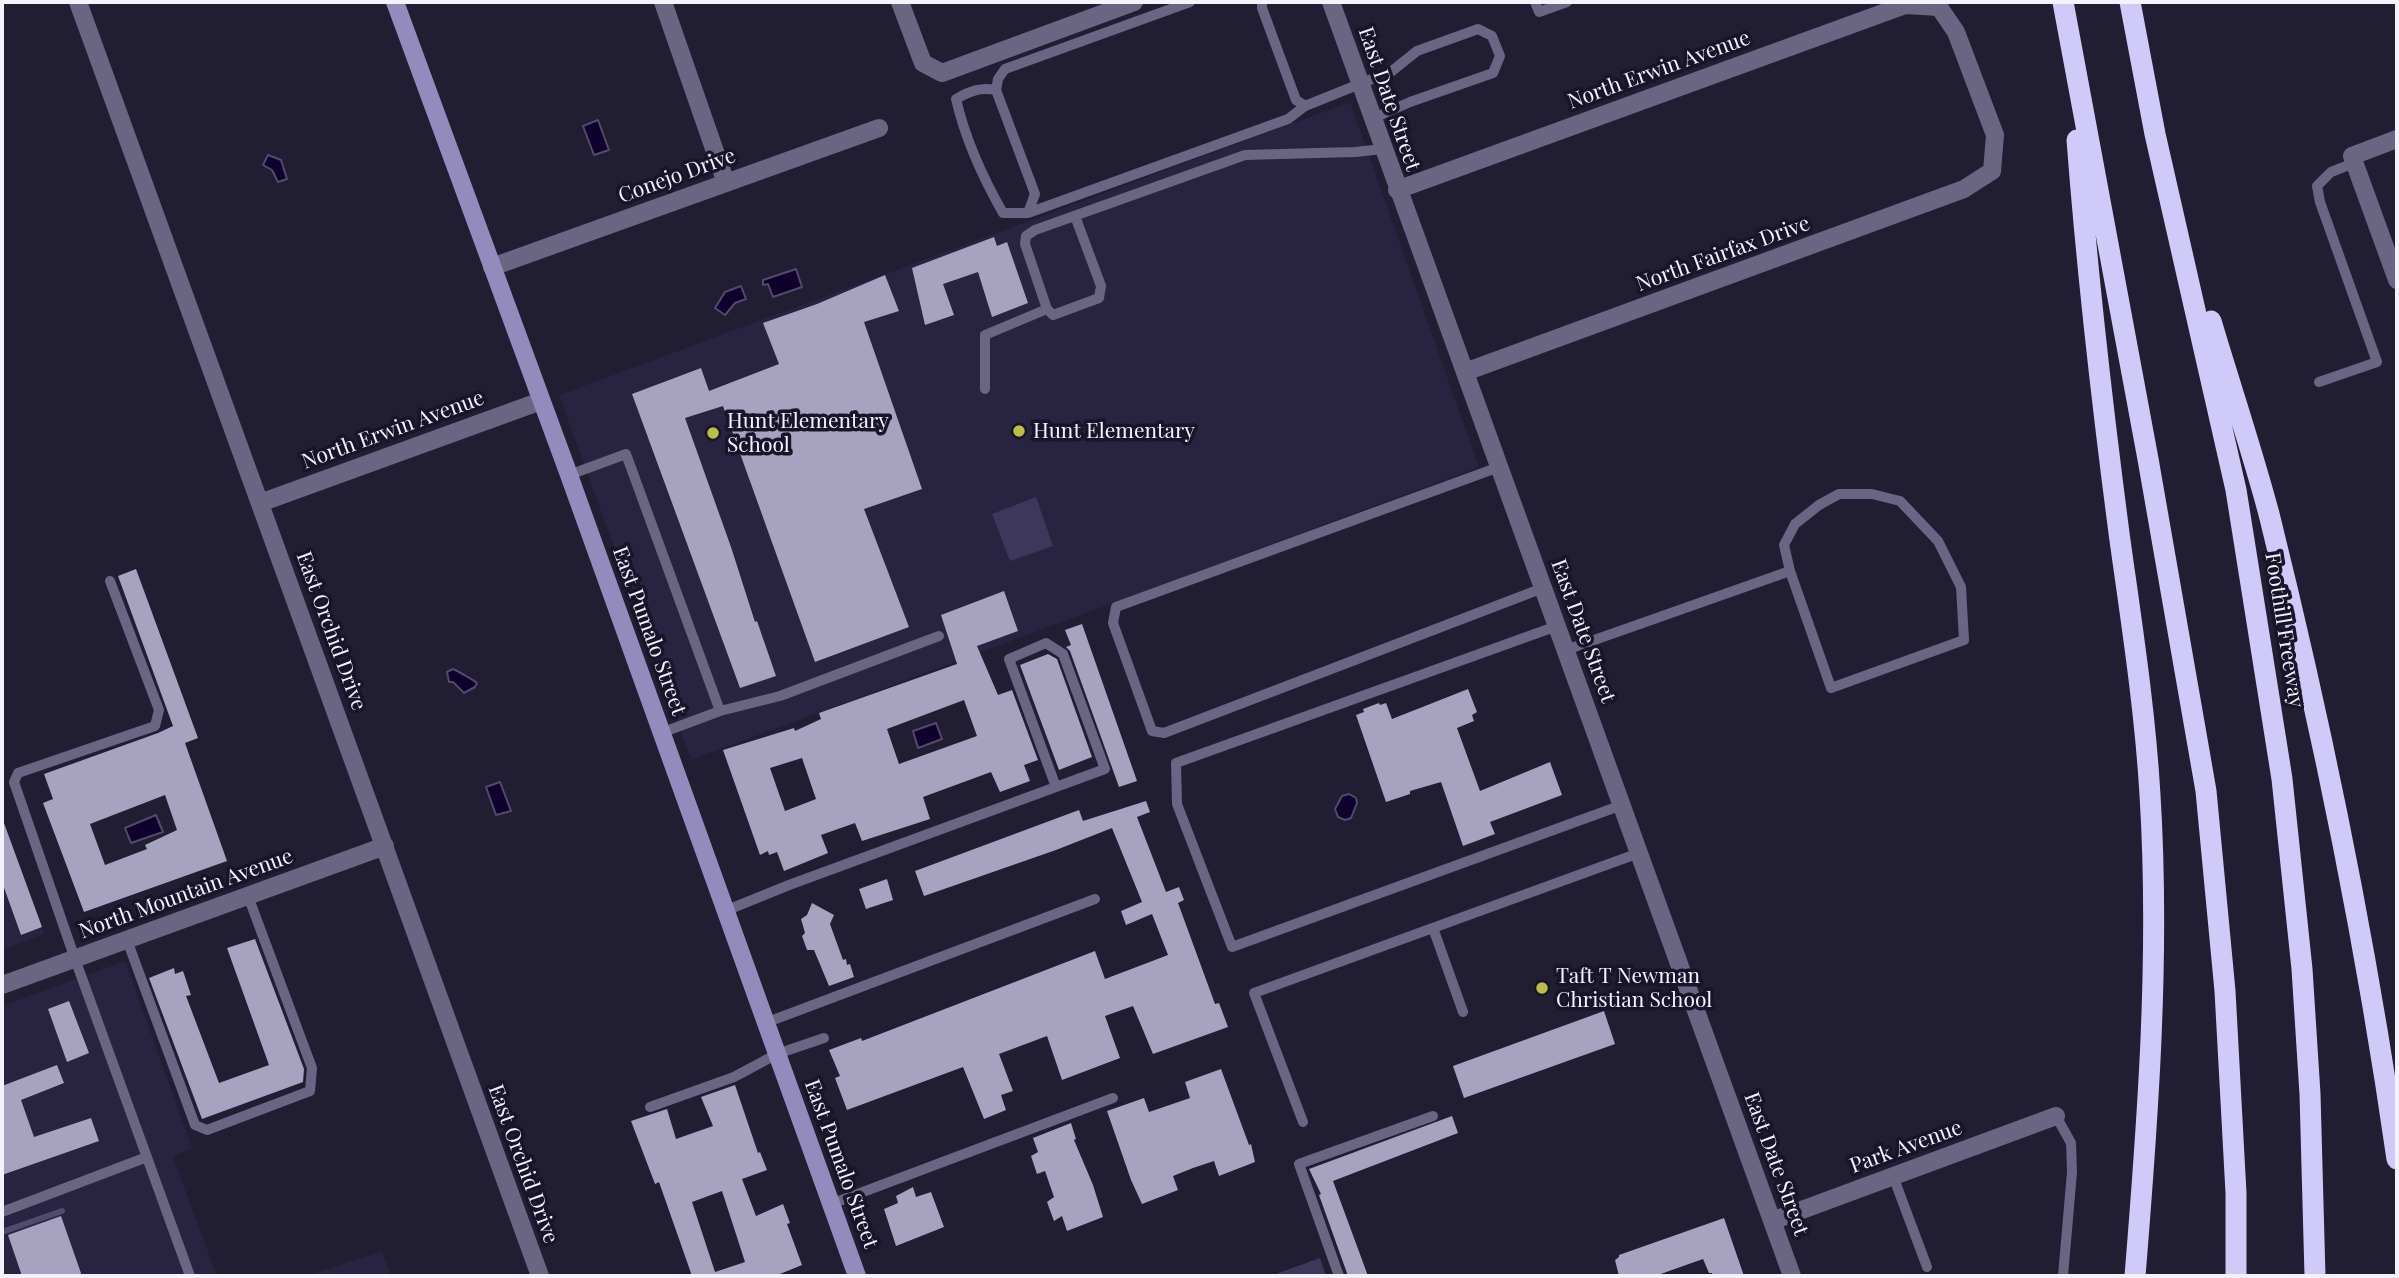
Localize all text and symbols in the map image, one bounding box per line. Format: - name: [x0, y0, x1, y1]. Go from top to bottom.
- street label: East Date Street: [1353, 24, 1425, 174]
- street label: North Erwin Avenue: [1565, 25, 1753, 115]
- street label: Conejo Drive: [615, 143, 739, 209]
- street label: North Fairfax Drive: [1633, 211, 1813, 297]
- street label: North Erwin Avenue: [299, 385, 487, 475]
- place label: Hunt Elementary School: [727, 408, 889, 458]
- place label: Hunt Elementary: [1033, 418, 1195, 444]
- marker: Hunt Elementary: [1011, 423, 1027, 439]
- marker: Hunt Elementary School: [705, 425, 721, 441]
- street label: East Pumalo Street: [607, 543, 691, 719]
- street label: East Orchid Drive: [291, 548, 371, 714]
- street label: Foothill Freeway: [2259, 551, 2309, 709]
- street label: East Date Street: [1545, 556, 1621, 706]
- street label: North Mountain Avenue: [76, 844, 296, 944]
- place label: Taft T Newman Christian School: [1556, 963, 1712, 1013]
- marker: Taft T Newman Christian School: [1534, 980, 1550, 996]
- street label: East Pumalo Street: [799, 1076, 883, 1252]
- street label: East Orchid Drive: [483, 1081, 563, 1247]
- street label: East Date Street: [1738, 1089, 1814, 1239]
- street label: Park Avenue: [1846, 1115, 1966, 1179]

